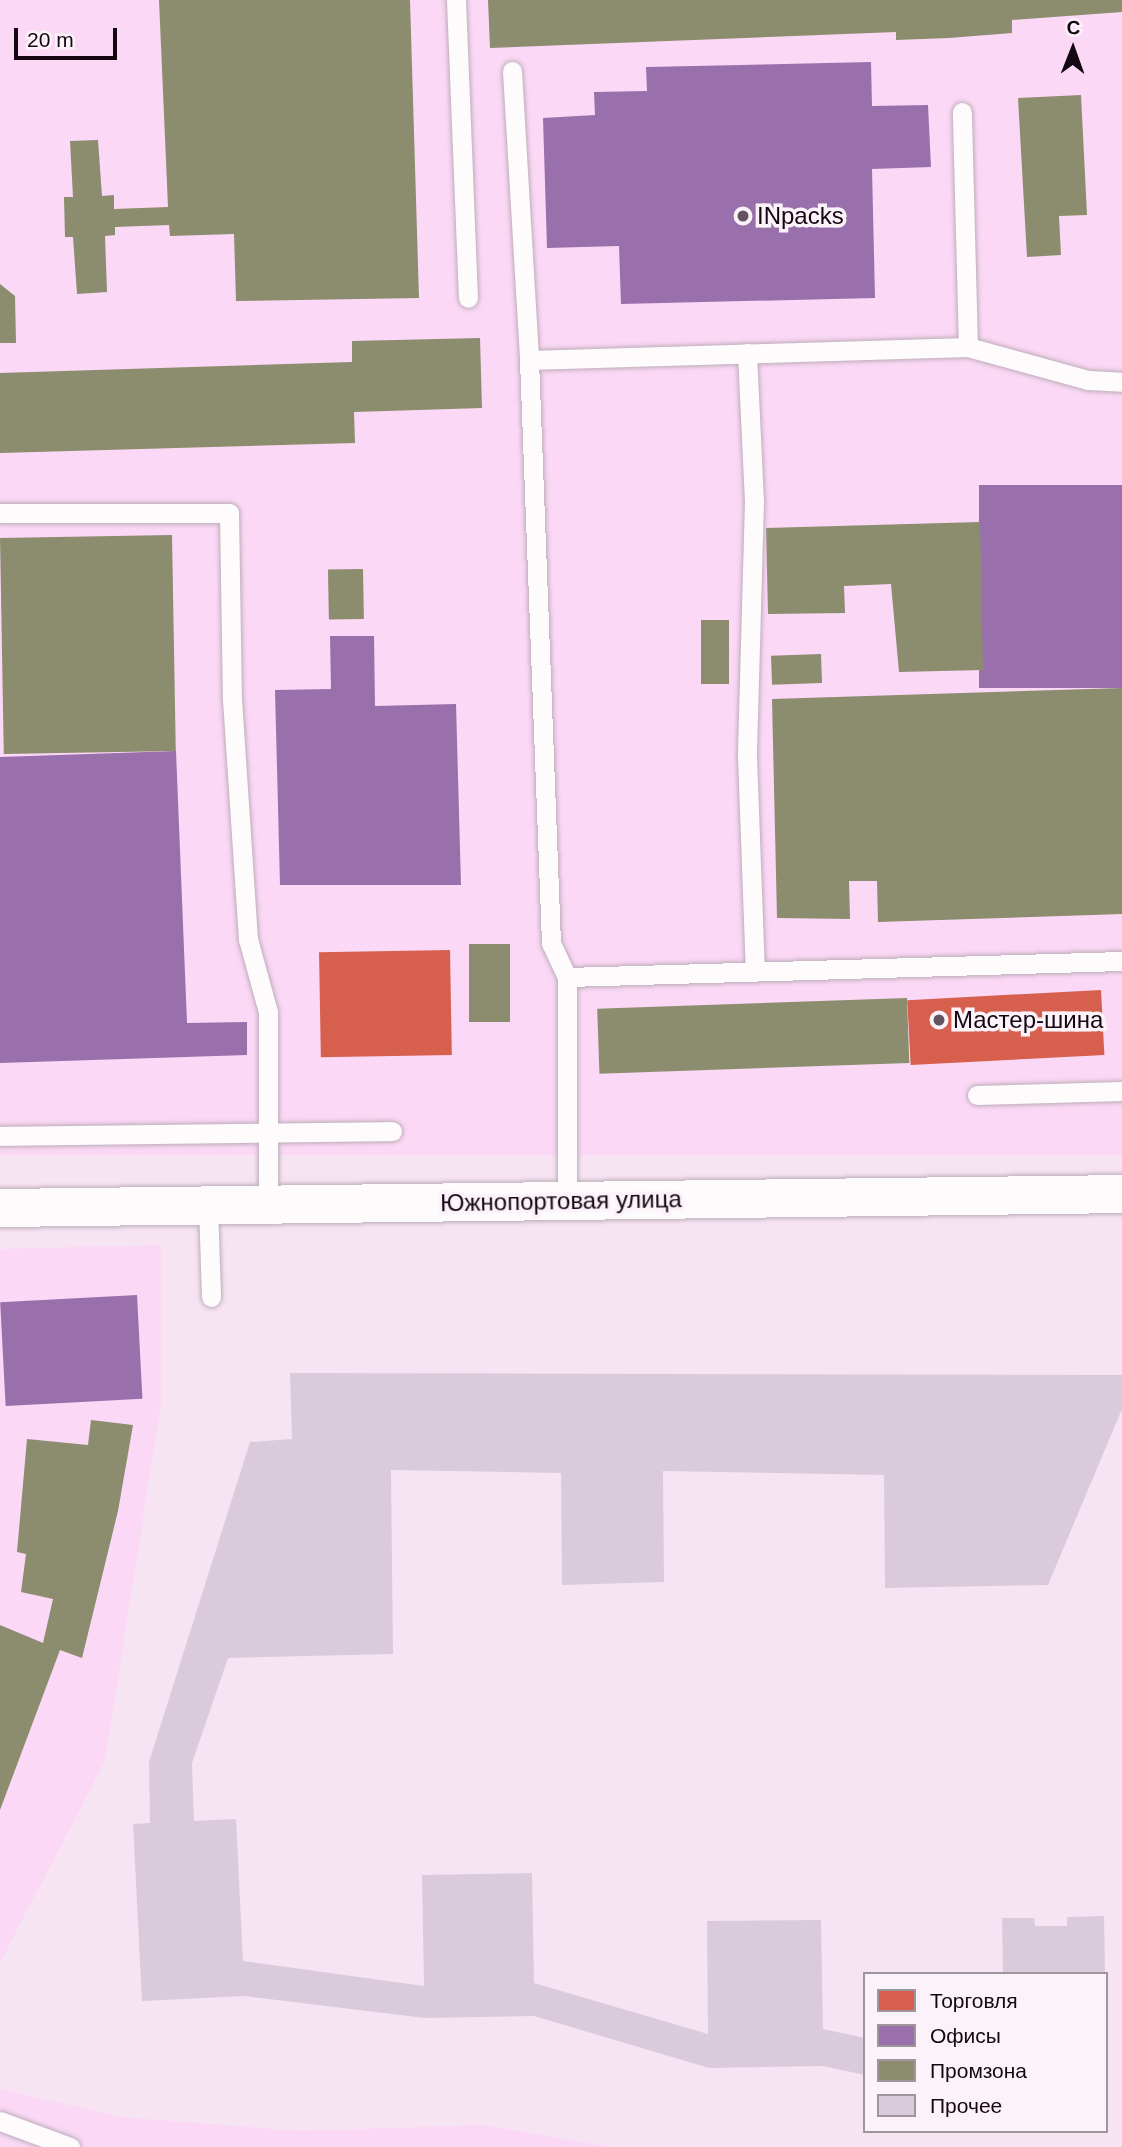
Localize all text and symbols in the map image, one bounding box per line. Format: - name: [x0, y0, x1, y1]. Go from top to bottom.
- scale bar: [18, 14, 121, 58]
- north arrow: [1038, 14, 1108, 84]
- text: С: [1066, 17, 1080, 38]
- text: 20 m: [27, 28, 74, 51]
- place label: INpacks: [757, 202, 844, 230]
- marker: INpacks: [735, 208, 751, 224]
- place label: Мастер-шина: [953, 1006, 1103, 1034]
- marker: Мастер-шина: [931, 1012, 947, 1028]
- street label: Южнопортовая улица: [440, 1184, 682, 1218]
- legend: [863, 1972, 1108, 2133]
- text: Торговля: [930, 1989, 1018, 2012]
- text: Офисы: [930, 2024, 1001, 2047]
- text: Промзона: [930, 2059, 1027, 2082]
- text: Прочее: [930, 2094, 1002, 2117]

